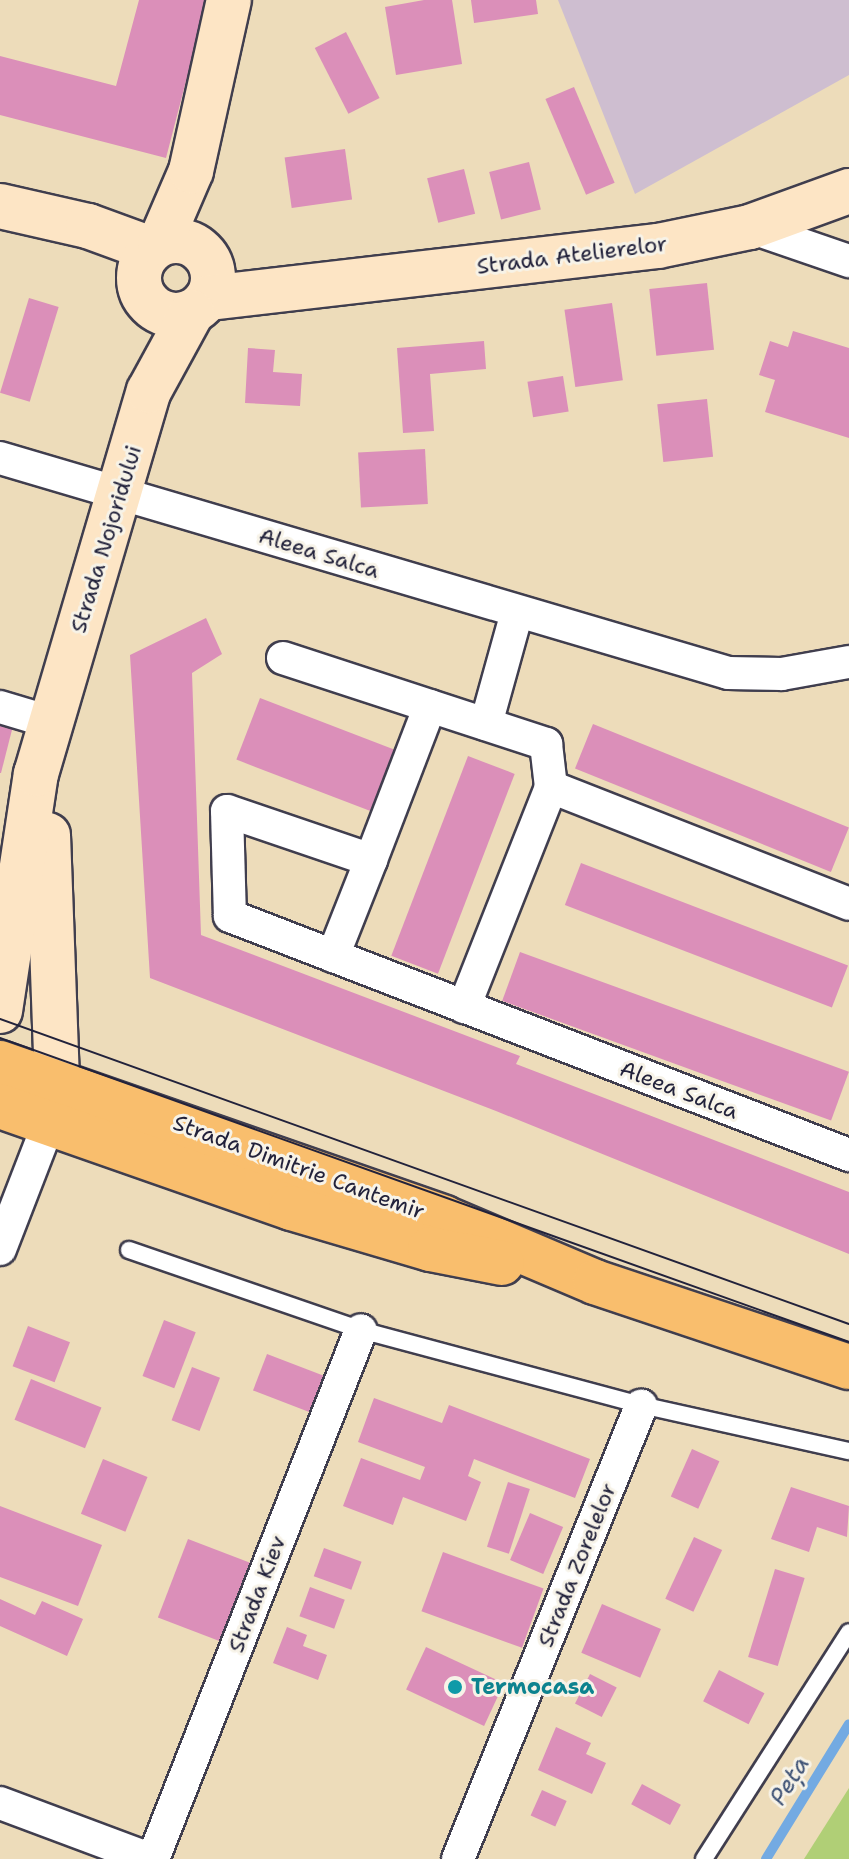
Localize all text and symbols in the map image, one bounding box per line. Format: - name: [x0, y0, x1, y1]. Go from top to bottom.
- street label: Strada Atelierelor: [475, 230, 669, 280]
- street label: Strada Nojoridului: [65, 442, 147, 636]
- street label: Aleea Salca: [256, 522, 382, 584]
- street label: Aleea Salca: [616, 1055, 742, 1125]
- street label: Strada Dimitrie Cantemir: [170, 1109, 428, 1225]
- street label: Strada Zorelelor: [532, 1479, 622, 1651]
- street label: Strada Kiev: [223, 1532, 291, 1656]
- place label: Termocasa: [471, 1674, 594, 1700]
- marker: Termocasa: [446, 1678, 464, 1696]
- water label: Peța: [764, 1751, 816, 1811]

